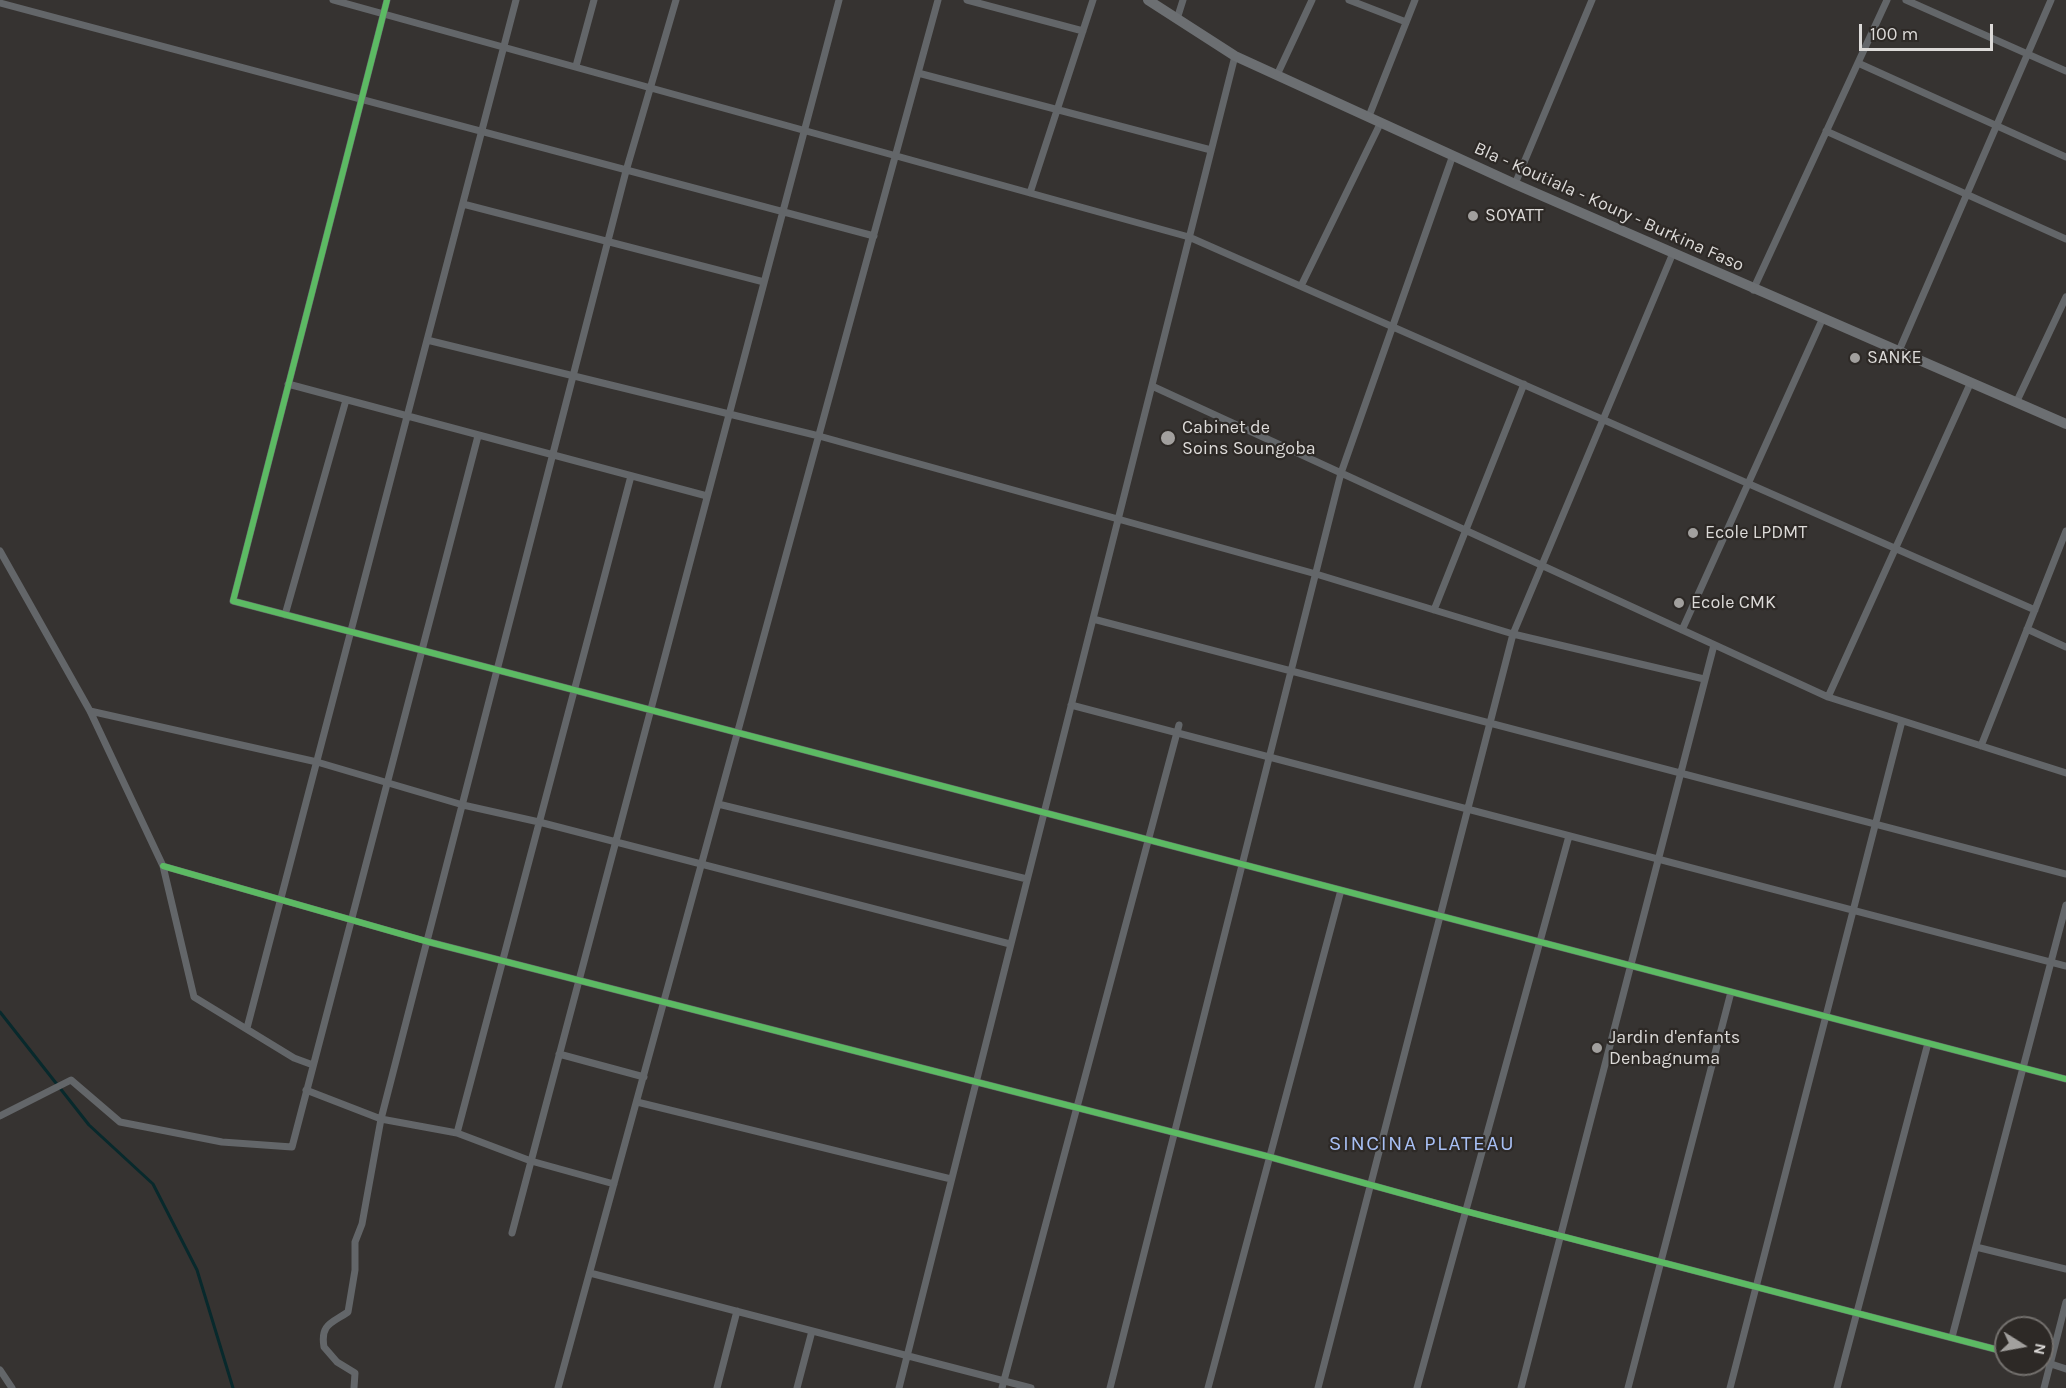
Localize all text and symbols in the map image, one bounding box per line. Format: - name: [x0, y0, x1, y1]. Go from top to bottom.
- scale bar: [1862, 12, 1996, 50]
- text: 100 m: [1870, 23, 1918, 45]
- street label: Bla - Koutiala - Koury - Burkina Faso: [1471, 138, 1747, 276]
- place label: SOYATT: [1485, 205, 1543, 227]
- marker: SOYATT: [1466, 209, 1480, 223]
- place label: SANKE: [1867, 347, 1922, 369]
- marker: SANKE: [1848, 351, 1862, 365]
- place label: Cabinet de Soins Soungoba: [1182, 417, 1316, 460]
- marker: Cabinet de Soins Soungoba: [1159, 429, 1177, 447]
- place label: Ecole LPDMT: [1705, 522, 1807, 544]
- marker: Ecole LPDMT: [1686, 526, 1700, 540]
- place label: Ecole CMK: [1691, 592, 1776, 614]
- marker: Ecole CMK: [1672, 596, 1686, 610]
- place label: Jardin d'enfants Denbagnuma: [1609, 1027, 1740, 1070]
- marker: Jardin d'enfants Denbagnuma: [1590, 1041, 1604, 1055]
- district label: SINCINA PLATEAU: [1329, 1131, 1515, 1157]
- north arrow: [1994, 1316, 2054, 1376]
- text: N: [2030, 1342, 2051, 1357]

